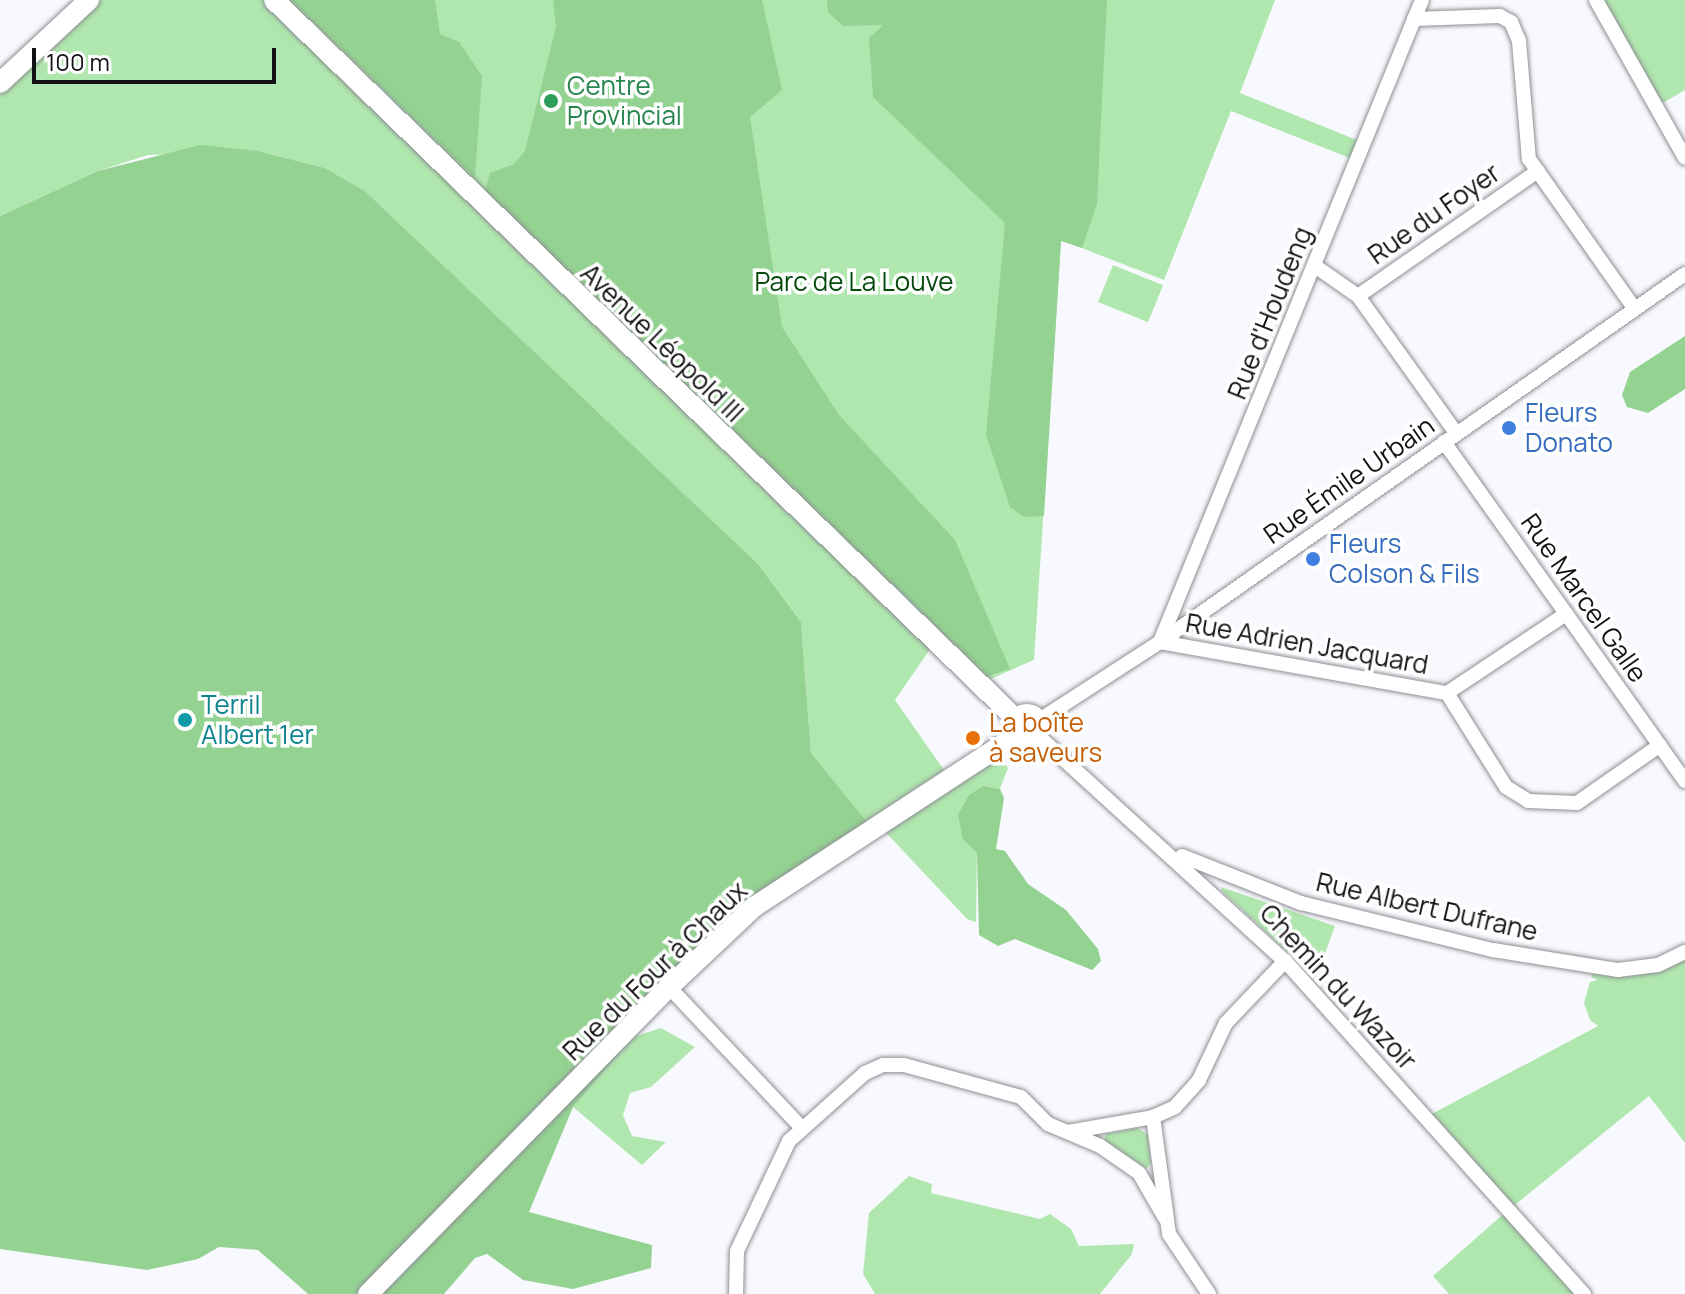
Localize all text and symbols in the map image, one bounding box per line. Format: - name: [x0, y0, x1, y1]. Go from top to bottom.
- scale bar: [36, 32, 280, 82]
- text: 100 m: [46, 45, 110, 78]
- place label: Centre Provincial: [567, 70, 682, 132]
- marker: Centre Provincial: [542, 92, 560, 110]
- street label: Rue du Foyer: [1362, 157, 1506, 271]
- street label: Rue d'Houdeng: [1221, 222, 1319, 404]
- street label: Avenue Léopold III: [574, 258, 750, 428]
- park label: Parc de La Louve: [755, 266, 953, 298]
- place label: Fleurs Donato: [1525, 397, 1613, 458]
- street label: Rue Émile Urbain: [1258, 410, 1440, 550]
- marker: Fleurs Donato: [1500, 419, 1518, 437]
- street label: Rue Marcel Galle: [1514, 508, 1654, 688]
- place label: Fleurs Colson & Fils: [1329, 528, 1480, 590]
- marker: Fleurs Colson & Fils: [1304, 550, 1322, 568]
- street label: Rue Adrien Jacquard: [1183, 607, 1431, 681]
- place label: Terril Albert 1er: [201, 689, 314, 750]
- place label: La boîte à saveurs: [989, 707, 1102, 768]
- marker: Terril Albert 1er: [176, 711, 194, 729]
- marker: La boîte à saveurs: [964, 729, 982, 747]
- street label: Rue Albert Dufrane: [1313, 866, 1541, 948]
- street label: Rue du Four à Chaux: [557, 875, 753, 1067]
- street label: Chemin du Wazoir: [1253, 898, 1423, 1076]

